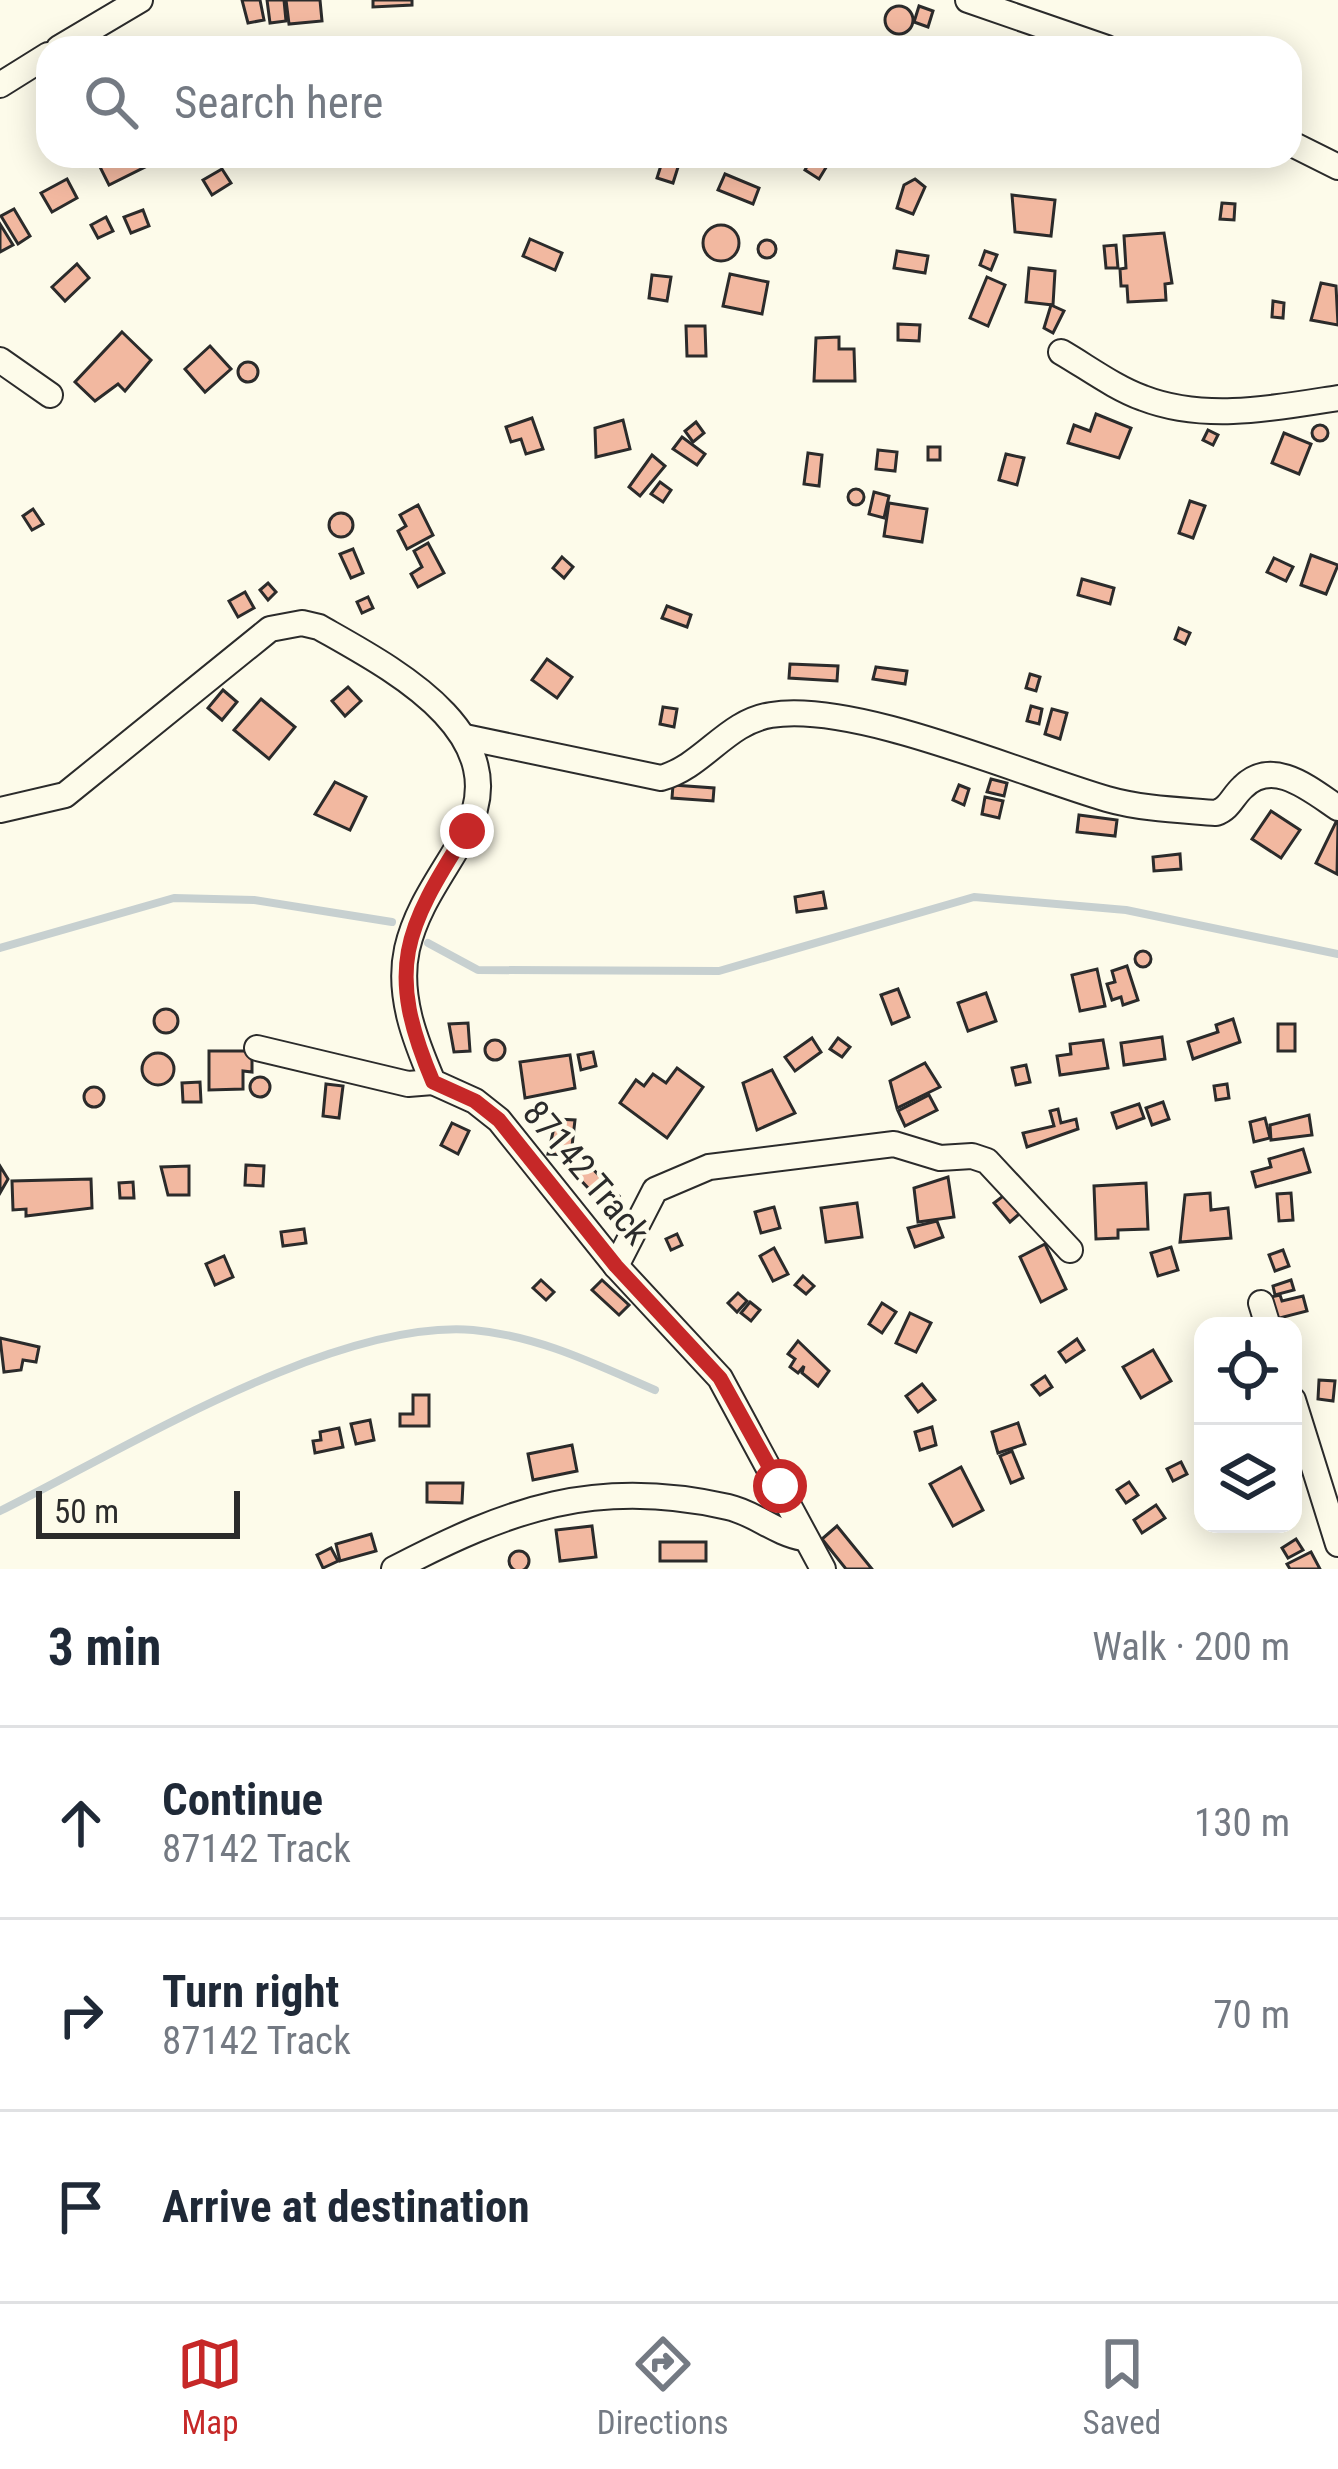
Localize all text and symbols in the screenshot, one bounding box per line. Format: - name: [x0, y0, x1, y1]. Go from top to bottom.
- search box: [36, 36, 1302, 168]
- icon: search: [78, 69, 144, 135]
- text: Search here: [174, 76, 383, 129]
- route end: [440, 804, 494, 858]
- street label: 87142 Track: [514, 1092, 658, 1253]
- map controls: [1194, 1317, 1302, 1533]
- button: locate: [1194, 1317, 1302, 1425]
- button: layers: [1194, 1425, 1302, 1533]
- route start: [753, 1459, 807, 1513]
- scale bar: [36, 1485, 240, 1538]
- text: 50 m: [54, 1492, 119, 1531]
- text: 3 min: [48, 1618, 161, 1677]
- text: Walk · 200 m: [1092, 1624, 1290, 1670]
- text: Continue: [162, 1773, 323, 1826]
- icon: ahead: [48, 1790, 114, 1856]
- text: 130 m: [1194, 1800, 1290, 1846]
- text: 87142 Track: [162, 1826, 351, 1872]
- text: Turn right: [162, 1965, 339, 2018]
- icon: right: [48, 1982, 114, 2048]
- text: 70 m: [1213, 1992, 1290, 2038]
- text: 87142 Track: [162, 2018, 351, 2064]
- icon: arrive: [48, 2174, 114, 2240]
- text: Arrive at destination: [162, 2180, 530, 2233]
- tab: Map: [177, 2331, 243, 2442]
- tab: Directions: [597, 2331, 729, 2442]
- tab: Saved: [1083, 2331, 1161, 2442]

